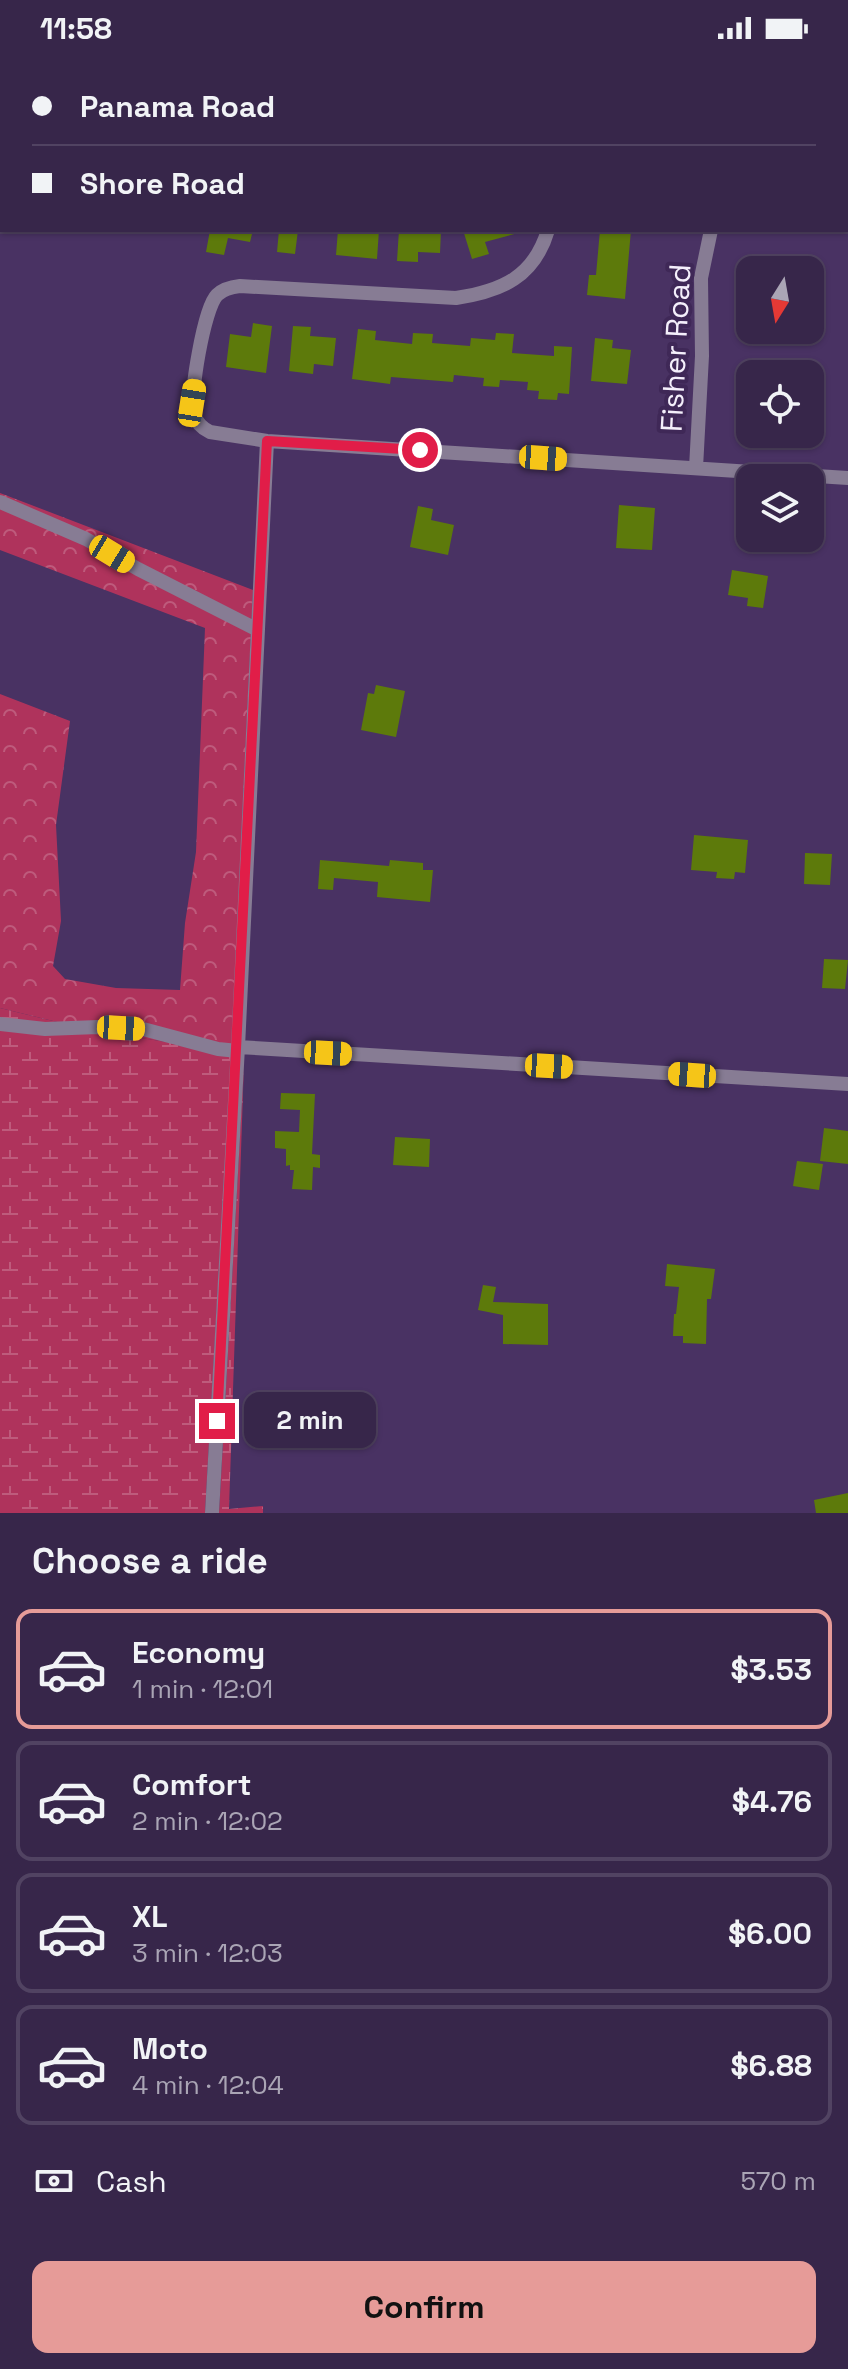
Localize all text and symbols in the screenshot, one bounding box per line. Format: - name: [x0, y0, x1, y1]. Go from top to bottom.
- text: 11:58: [40, 9, 112, 48]
- text: Panama Road: [80, 87, 275, 126]
- text: Shore Road: [80, 164, 245, 203]
- north arrow: [736, 256, 824, 344]
- map controls: [736, 256, 824, 552]
- street label: Fisher Road: [652, 263, 699, 433]
- button: locate: [736, 360, 824, 448]
- car: [176, 377, 208, 429]
- route start: [402, 432, 438, 468]
- car: [518, 444, 568, 472]
- button: layers: [736, 464, 824, 552]
- car: [85, 531, 139, 577]
- car: [96, 1015, 146, 1041]
- car: [303, 1040, 353, 1066]
- car: [524, 1053, 574, 1079]
- car: [667, 1061, 717, 1089]
- callout: 2 min: [245, 1393, 377, 1449]
- route end: [199, 1403, 235, 1439]
- text: 2 min: [276, 1403, 344, 1437]
- text: Choose a ride: [32, 1538, 268, 1584]
- icon: car: [36, 1633, 108, 1705]
- text: Economy: [132, 1633, 265, 1672]
- text: $3.53: [730, 1650, 812, 1689]
- text: 1 min · 12:01: [132, 1672, 273, 1706]
- icon: car: [36, 1765, 108, 1837]
- text: Comfort: [132, 1765, 251, 1804]
- text: $4.76: [732, 1782, 812, 1821]
- text: 2 min · 12:02: [132, 1804, 283, 1838]
- icon: car: [36, 1897, 108, 1969]
- text: XL: [132, 1897, 168, 1936]
- text: $6.00: [728, 1914, 812, 1953]
- text: 3 min · 12:03: [132, 1936, 283, 1970]
- icon: car: [36, 2029, 108, 2101]
- text: Moto: [132, 2029, 208, 2068]
- text: $6.88: [730, 2046, 812, 2085]
- text: 4 min · 12:04: [132, 2068, 284, 2102]
- icon: cash: [32, 2159, 76, 2203]
- text: Cash: [96, 2162, 167, 2201]
- text: 570 m: [741, 2164, 816, 2198]
- button: Confirm: [32, 2261, 816, 2353]

